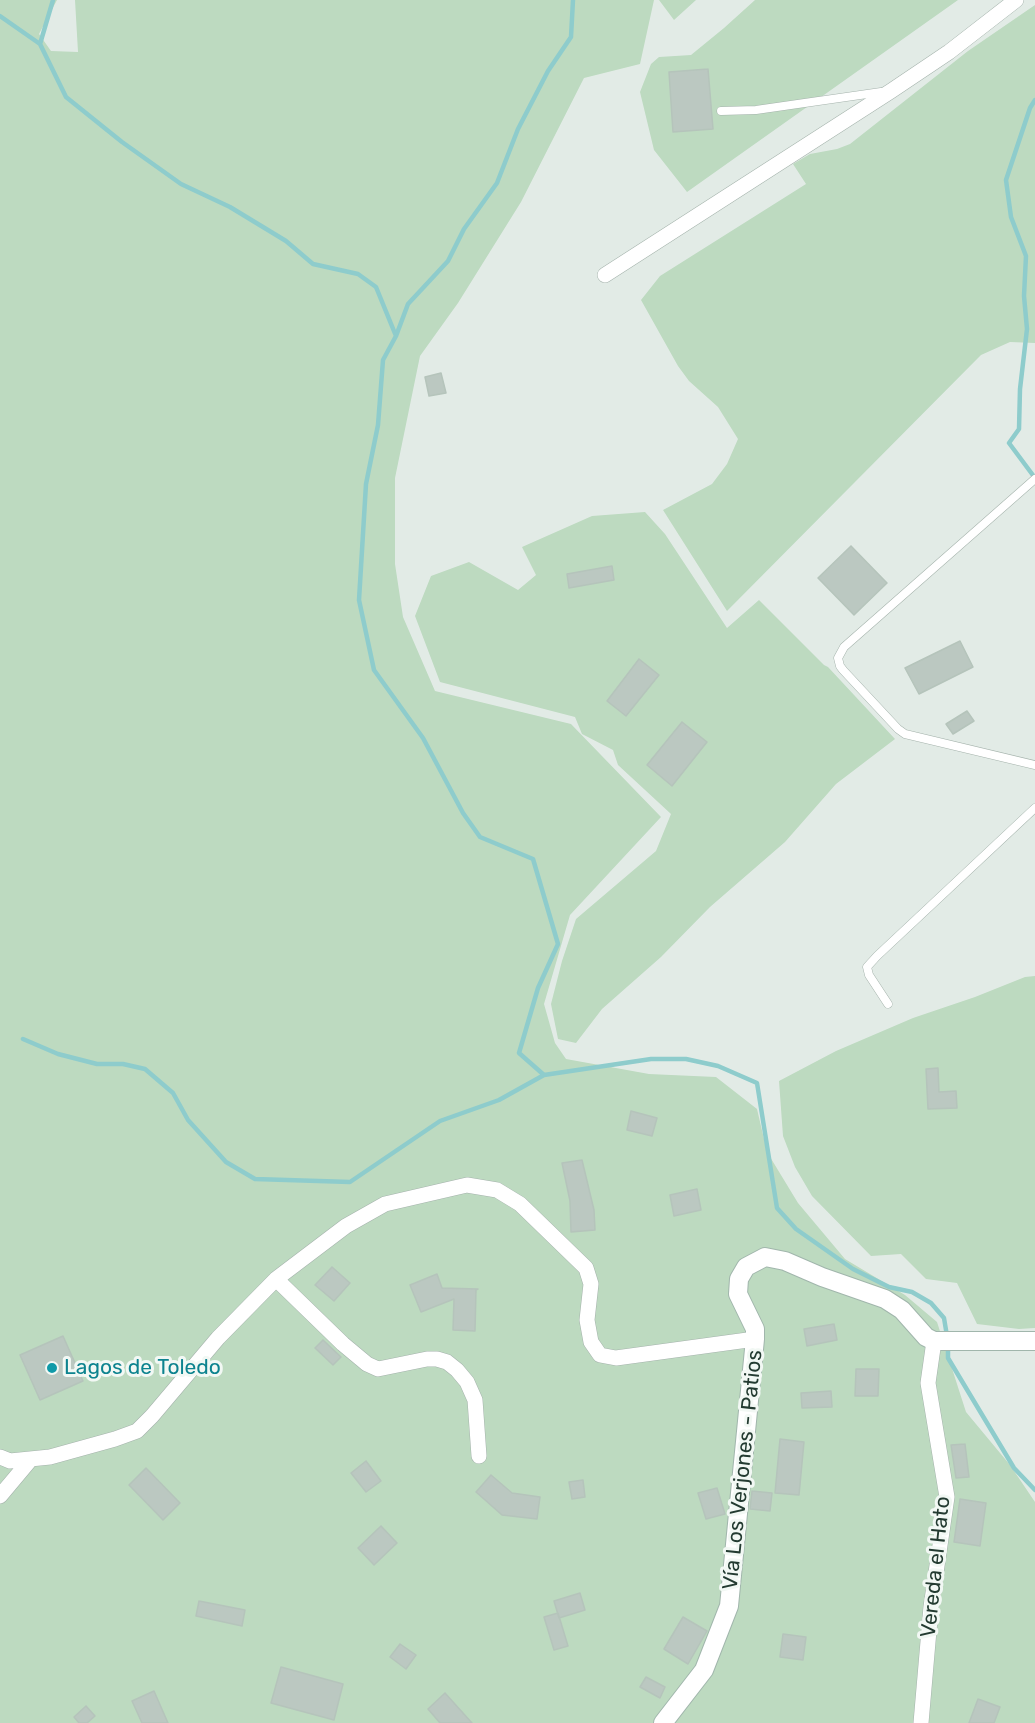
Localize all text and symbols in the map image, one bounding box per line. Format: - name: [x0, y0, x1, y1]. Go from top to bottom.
- street label: Vía Los Verjones - Patios: [718, 1349, 768, 1591]
- place label: Lagos de Toledo: [64, 1355, 221, 1381]
- marker: Lagos de Toledo: [45, 1361, 59, 1375]
- street label: Vereda el Hato: [916, 1495, 956, 1639]

